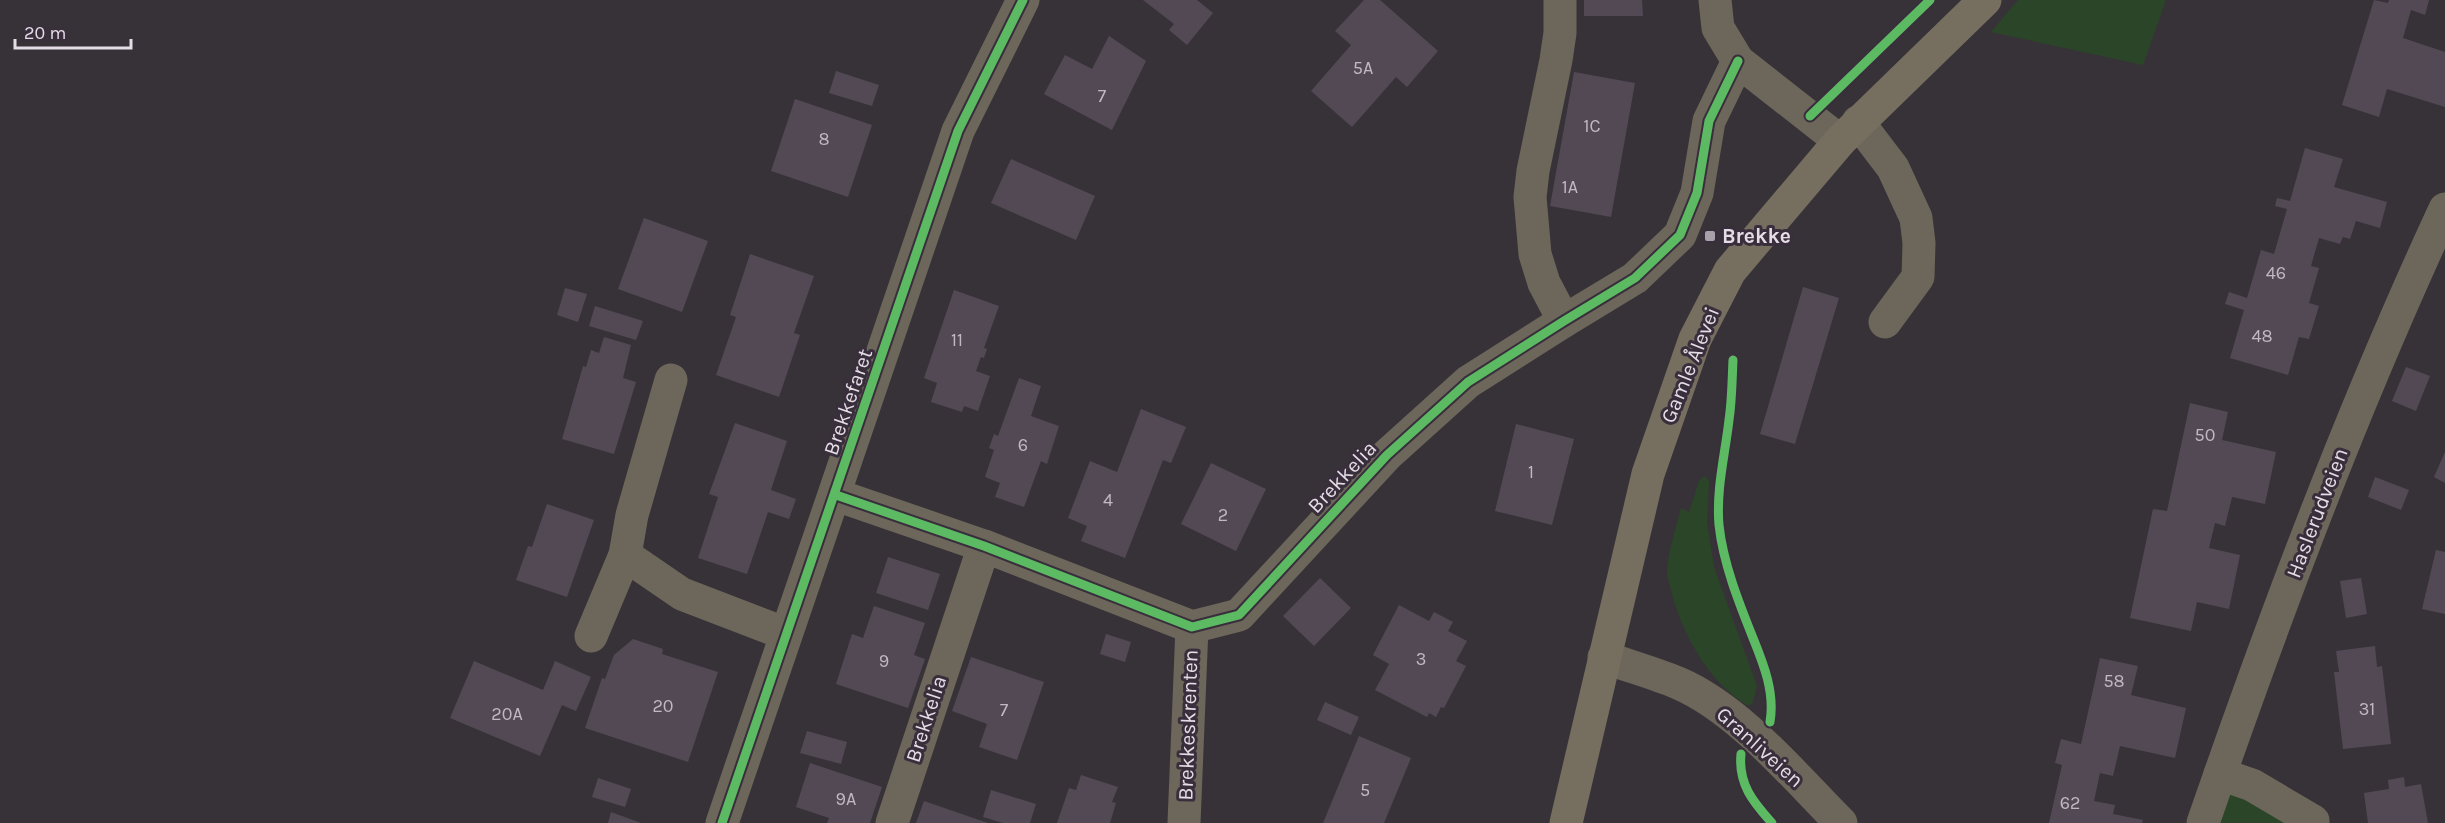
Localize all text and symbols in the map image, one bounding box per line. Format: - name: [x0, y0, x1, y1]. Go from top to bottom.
- scale bar: [15, 12, 130, 50]
- text: 20 m: [24, 22, 66, 44]
- house number: 5A: [1353, 57, 1373, 79]
- house number: 7: [1098, 85, 1107, 107]
- house number: 1C: [1584, 115, 1600, 137]
- house number: 8: [818, 128, 830, 150]
- house number: 1A: [1562, 176, 1578, 198]
- place label: Brekke: [1722, 224, 1791, 248]
- marker: Brekke: [1703, 229, 1717, 243]
- house number: 46: [2266, 262, 2286, 284]
- street label: Gamle Ålevei: [1656, 304, 1724, 426]
- house number: 48: [2251, 325, 2273, 347]
- house number: 11: [951, 329, 963, 351]
- street label: Brekkefaret: [819, 346, 877, 458]
- house number: 50: [2195, 424, 2215, 446]
- house number: 6: [1018, 434, 1028, 456]
- street label: Brekkelia: [1303, 436, 1381, 518]
- street label: Haslerudveien: [2281, 445, 2353, 581]
- house number: 1: [1528, 461, 1534, 483]
- house number: 4: [1103, 489, 1113, 511]
- house number: 2: [1218, 504, 1228, 526]
- house number: 3: [1416, 648, 1426, 670]
- street label: Brekkeskrenten: [1173, 649, 1203, 801]
- house number: 9: [879, 650, 889, 672]
- house number: 58: [2103, 670, 2125, 692]
- street label: Brekkelia: [901, 673, 951, 765]
- house number: 20: [652, 695, 674, 717]
- house number: 31: [2359, 698, 2375, 720]
- house number: 7: [1000, 699, 1009, 721]
- street label: Granliveien: [1712, 702, 1808, 792]
- house number: 20A: [491, 703, 523, 725]
- house number: 5: [1360, 779, 1370, 801]
- house number: 9A: [836, 788, 856, 810]
- house number: 62: [2060, 792, 2080, 814]

